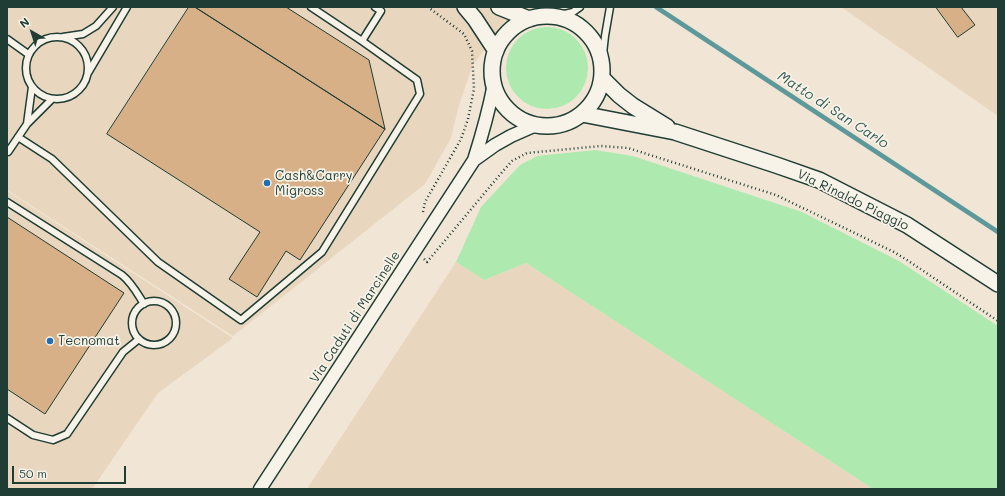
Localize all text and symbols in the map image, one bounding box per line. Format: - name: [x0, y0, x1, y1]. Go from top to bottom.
- north arrow: [12, 12, 52, 52]
- text: N: [16, 14, 32, 31]
- water label: Matto di San Carlo: [774, 68, 892, 152]
- street label: Via Rinaldo Piaggio: [795, 166, 911, 234]
- place label: Cash&Carry Migross: [275, 168, 353, 199]
- marker: Cash&Carry Migross: [262, 178, 272, 188]
- street label: Via Caduti di Marcinelle: [307, 248, 403, 386]
- place label: Tecnomat: [58, 333, 120, 349]
- marker: Tecnomat: [45, 336, 55, 346]
- scale bar: [14, 458, 128, 484]
- text: 50 m: [19, 465, 47, 481]

